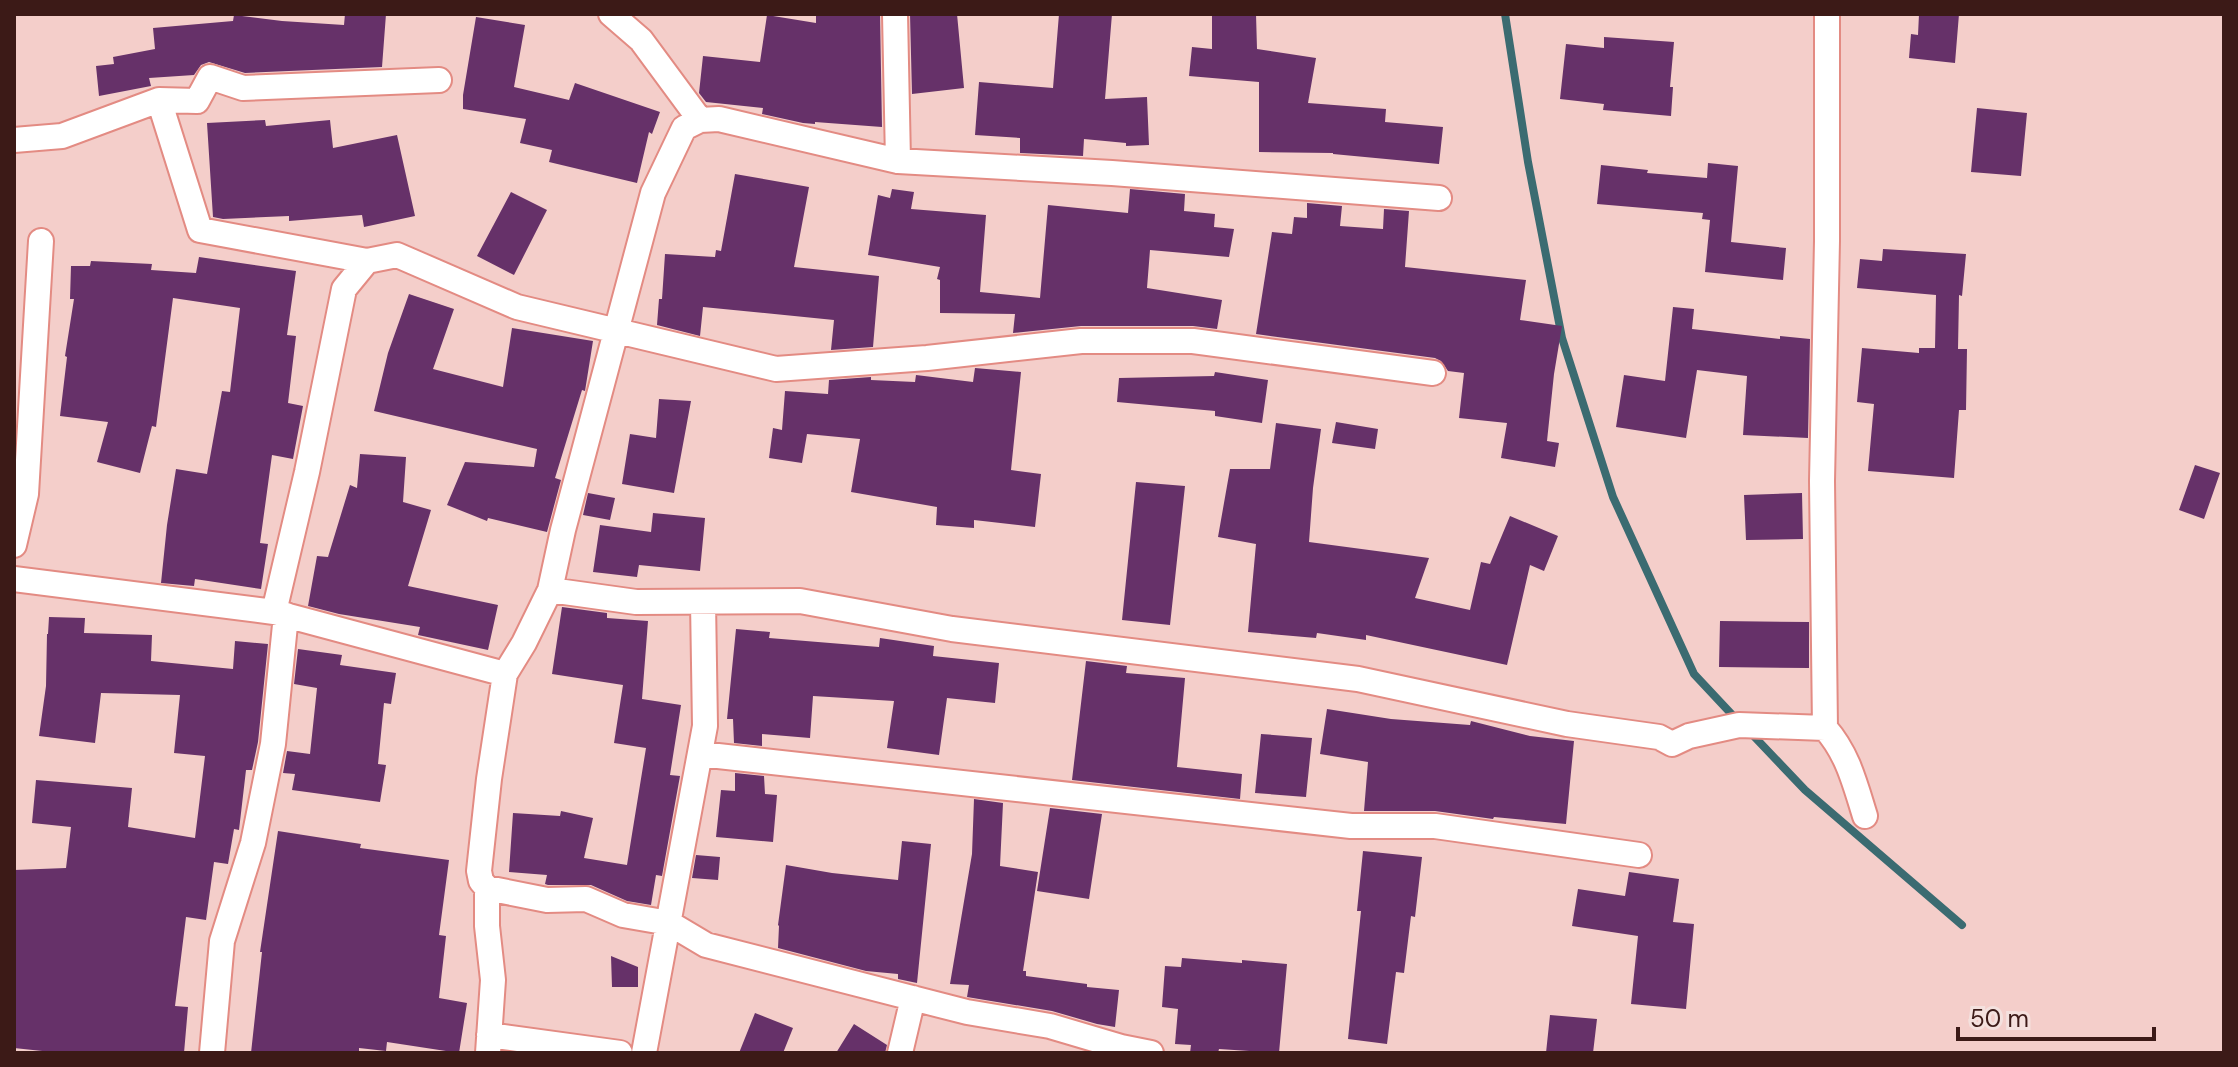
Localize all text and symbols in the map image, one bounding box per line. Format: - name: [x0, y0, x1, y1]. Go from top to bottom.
- scale bar: [1958, 991, 2154, 1041]
- text: 50 m: [1970, 1003, 2029, 1034]

